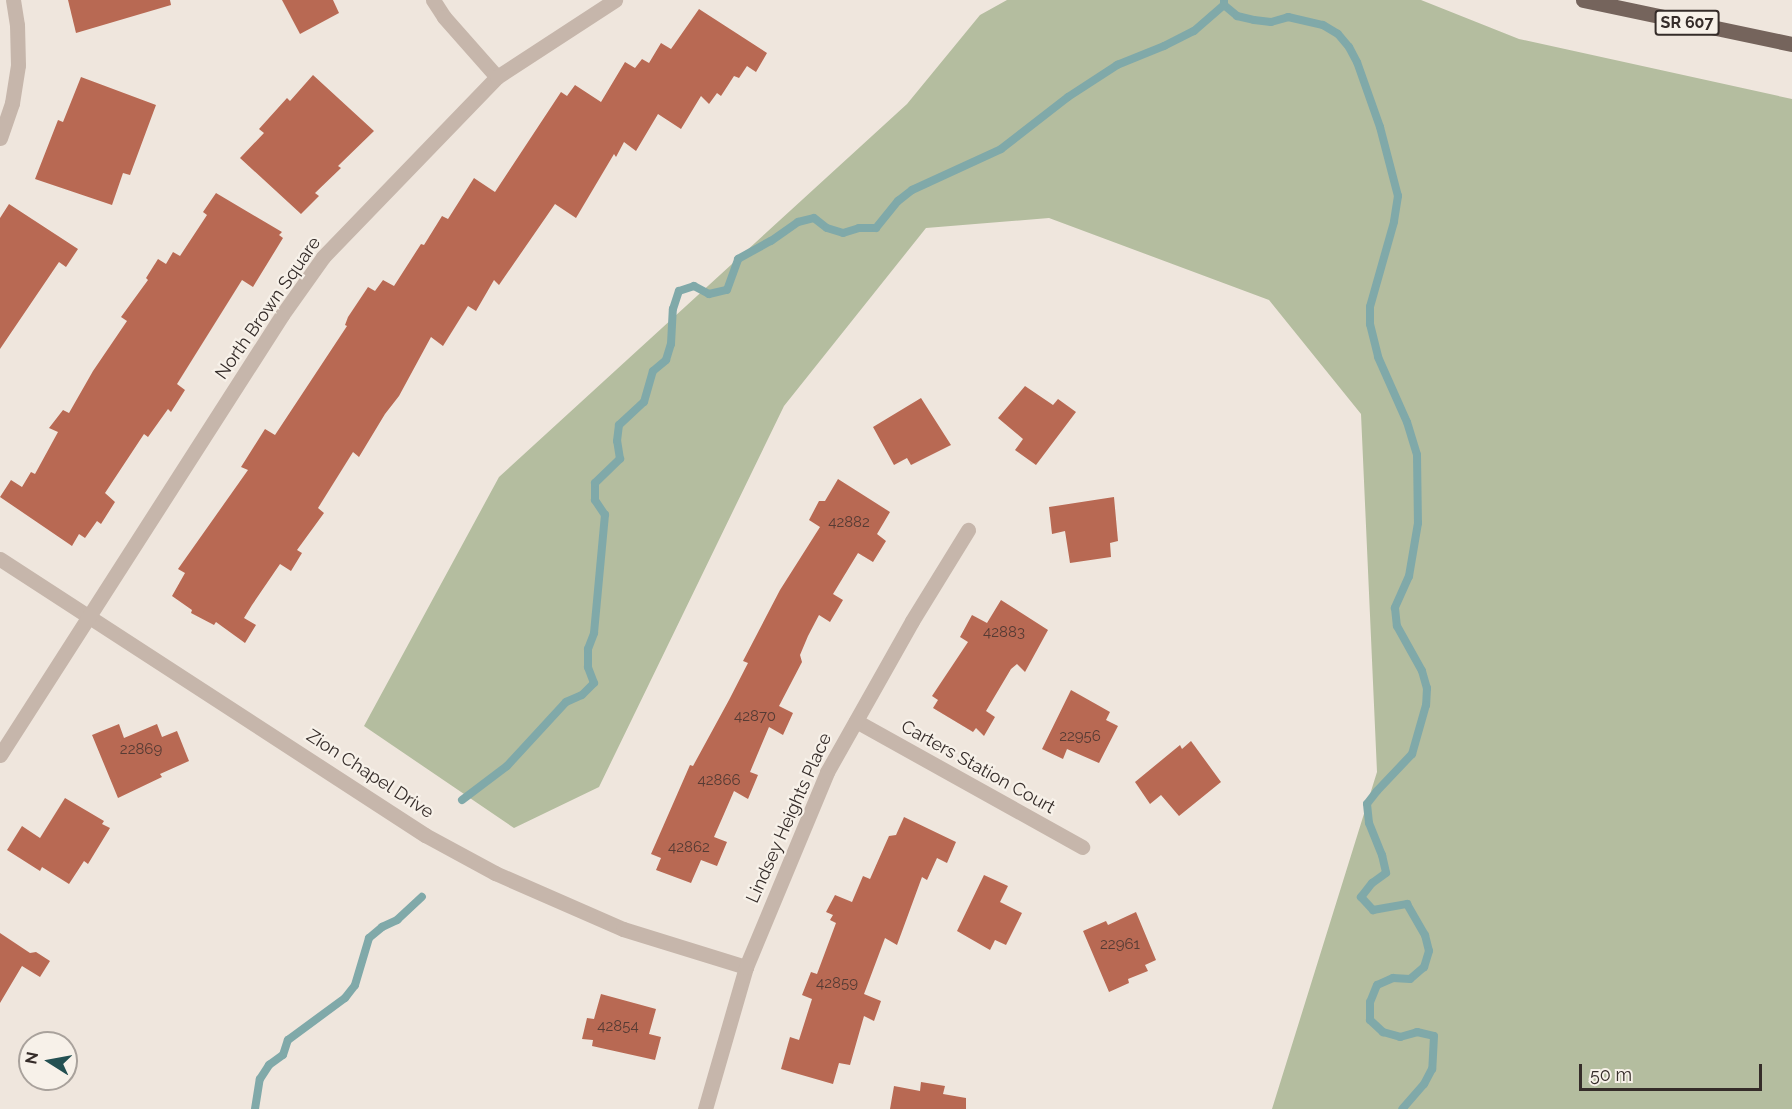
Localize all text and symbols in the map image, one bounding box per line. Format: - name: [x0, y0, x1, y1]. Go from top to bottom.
- road number: SR 607: [1654, 10, 1720, 36]
- street label: North Brown Square: [211, 233, 325, 383]
- house number: 42882: [828, 514, 870, 532]
- house number: 42883: [983, 624, 1025, 642]
- house number: 42870: [734, 708, 776, 726]
- street label: Carters Station Court: [897, 716, 1059, 818]
- street label: Zion Chapel Drive: [302, 725, 438, 823]
- house number: 22956: [1059, 728, 1101, 746]
- street label: Lindsey Heights Place: [742, 729, 836, 907]
- house number: 22869: [120, 741, 162, 759]
- house number: 42866: [698, 772, 740, 790]
- house number: 42862: [668, 839, 710, 857]
- house number: 22961: [1100, 936, 1140, 954]
- house number: 42859: [816, 975, 858, 993]
- house number: 42854: [597, 1018, 639, 1036]
- north arrow: [18, 1031, 78, 1091]
- text: N: [21, 1050, 42, 1066]
- scale bar: [1582, 1052, 1765, 1090]
- text: 50 m: [1590, 1064, 1632, 1085]

